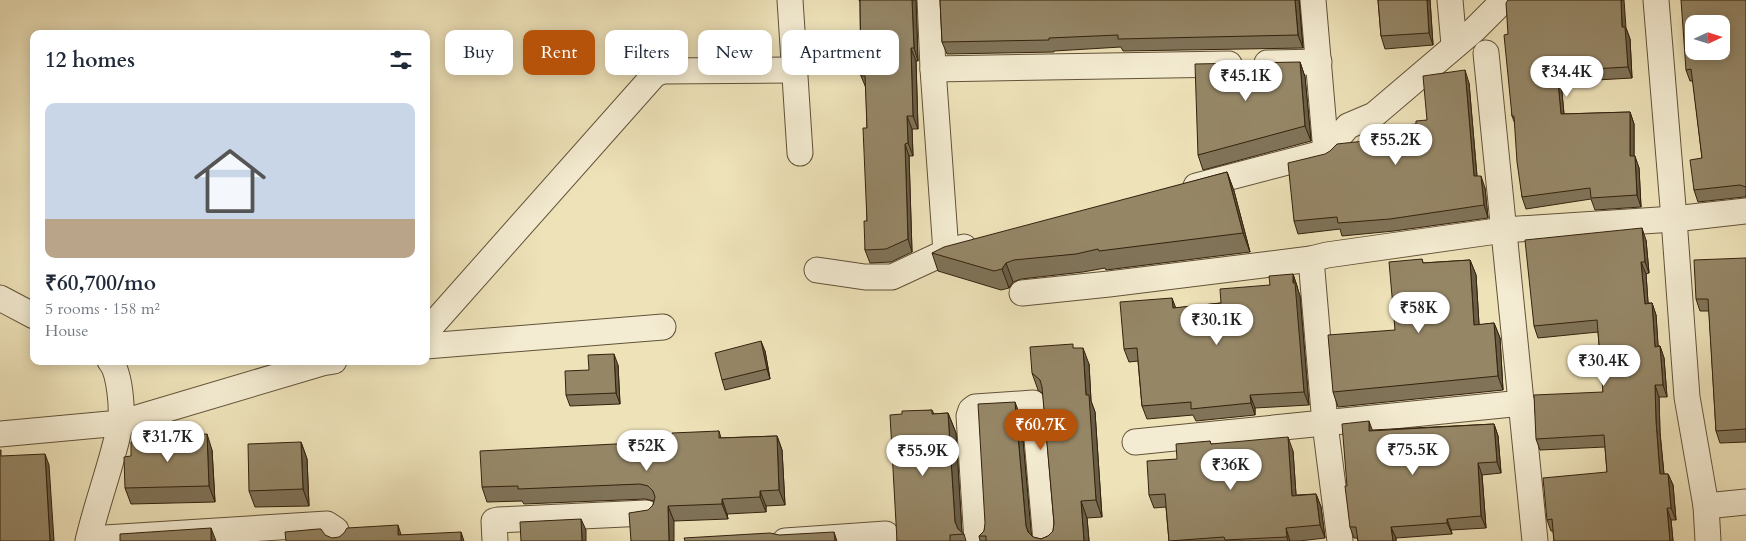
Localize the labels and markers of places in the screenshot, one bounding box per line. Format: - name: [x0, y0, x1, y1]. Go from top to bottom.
- pin: ₹34.4K: [1526, 56, 1608, 98]
- pin: ₹45.1K: [1205, 59, 1287, 102]
- pin: ₹55.2K: [1355, 124, 1437, 166]
- pin: ₹58K: [1389, 292, 1449, 334]
- pin: ₹30.1K: [1176, 304, 1258, 346]
- pin: ₹30.4K: [1563, 344, 1645, 387]
- pin: ₹60.7K: [1000, 408, 1082, 451]
- pin: ₹31.7K: [127, 420, 209, 463]
- pin: ₹52K: [617, 430, 677, 472]
- pin: ₹55.9K: [882, 434, 964, 477]
- pin: ₹75.5K: [1372, 434, 1454, 476]
- pin: ₹36K: [1201, 448, 1261, 491]

